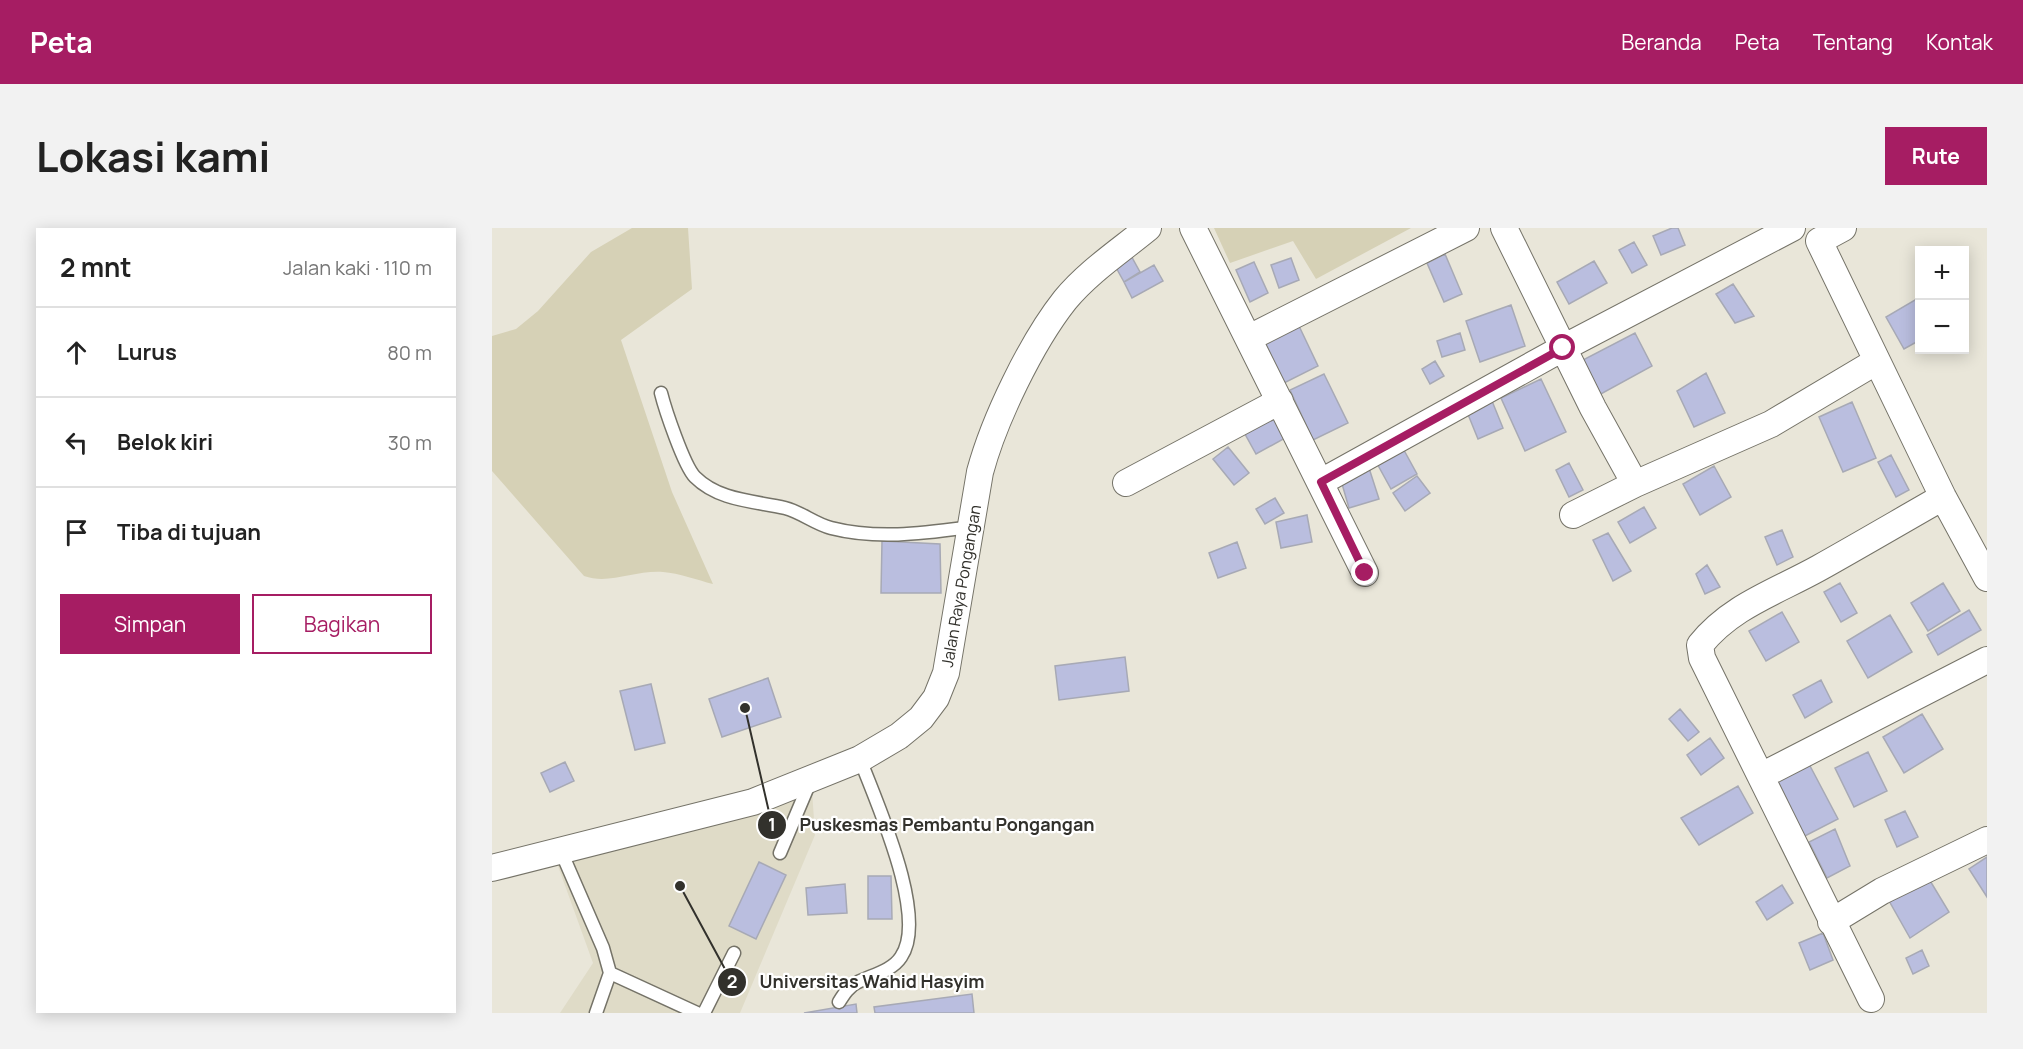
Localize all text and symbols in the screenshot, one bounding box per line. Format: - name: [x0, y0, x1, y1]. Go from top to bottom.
- text: Peta: [30, 23, 93, 61]
- text: Beranda: [1621, 28, 1702, 56]
- text: Peta: [1735, 28, 1780, 56]
- text: Tentang: [1813, 28, 1893, 56]
- text: Kontak: [1926, 28, 1993, 56]
- text: Lokasi kami: [36, 127, 270, 185]
- button: Rute: [1885, 127, 1987, 185]
- map controls: [1915, 246, 1969, 354]
- button: +: [1915, 246, 1969, 300]
- text: 2 mnt: [60, 249, 132, 285]
- text: Jalan kaki · 110 m: [283, 254, 432, 281]
- button: −: [1915, 300, 1969, 354]
- route start: [1549, 334, 1575, 360]
- icon: ahead: [60, 336, 93, 369]
- text: Lurus: [117, 337, 177, 367]
- text: 80 m: [387, 339, 432, 366]
- icon: left: [60, 426, 93, 459]
- text: Belok kiri: [117, 427, 213, 457]
- text: 30 m: [388, 429, 432, 456]
- street label: Jalan Raya Pongangan: [936, 503, 986, 669]
- icon: arrive: [60, 516, 93, 549]
- text: Tiba di tujuan: [117, 517, 261, 547]
- route end: [1351, 559, 1377, 585]
- button: Simpan: [60, 594, 240, 654]
- button: Bagikan: [252, 594, 432, 654]
- callout: Puskesmas Pembantu Pongangan: [757, 807, 1106, 843]
- text: 1: [768, 812, 776, 836]
- text: Puskesmas Pembantu Pongangan: [799, 812, 1095, 836]
- callout: Universitas Wahid Hasyim: [717, 964, 996, 1000]
- text: 2: [727, 969, 737, 993]
- text: Universitas Wahid Hasyim: [759, 969, 985, 993]

